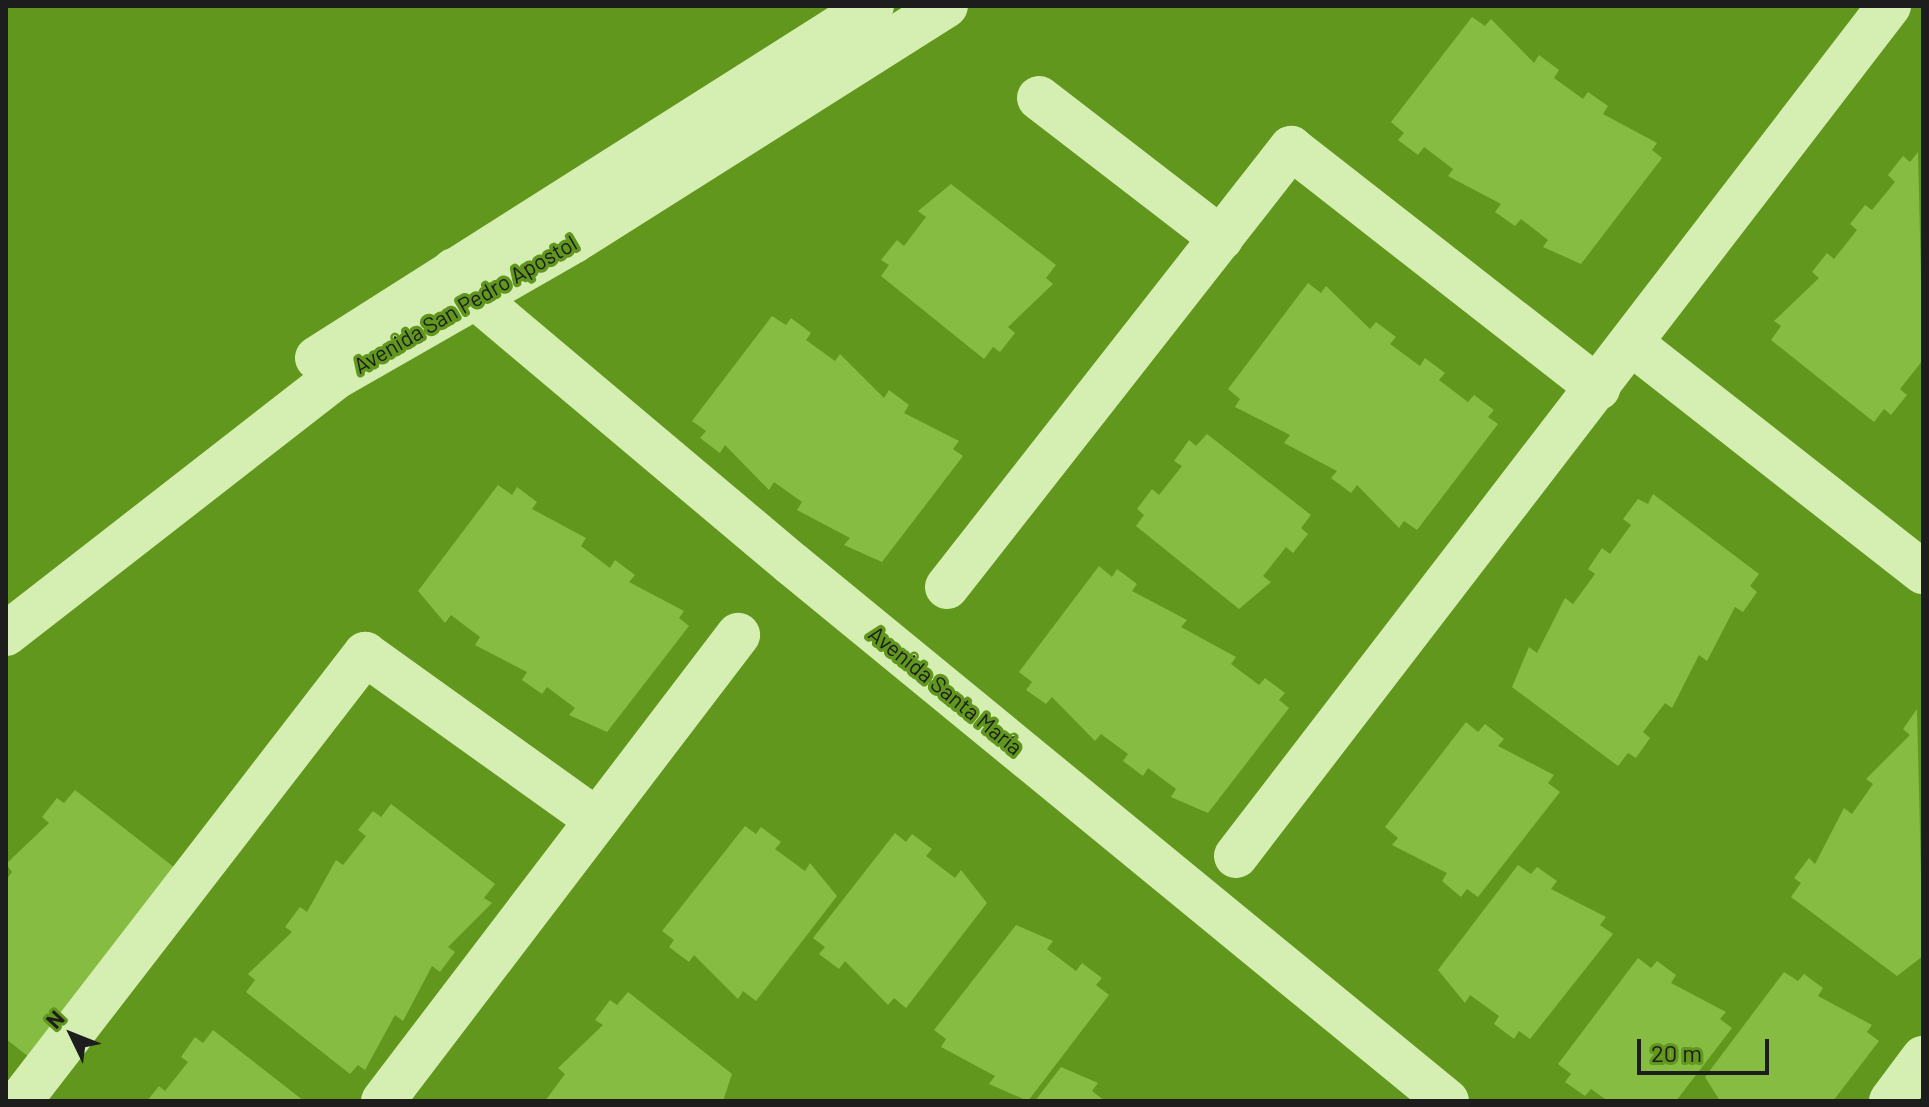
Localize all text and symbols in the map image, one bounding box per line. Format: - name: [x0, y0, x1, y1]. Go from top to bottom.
- street label: Avenida San Pedro Apostol: [349, 229, 581, 379]
- street label: Avenida Santa María: [864, 620, 1028, 760]
- north arrow: [32, 995, 112, 1075]
- text: N: [40, 1004, 69, 1033]
- scale bar: [1641, 1023, 1773, 1073]
- text: 20 m: [1651, 1038, 1702, 1067]

